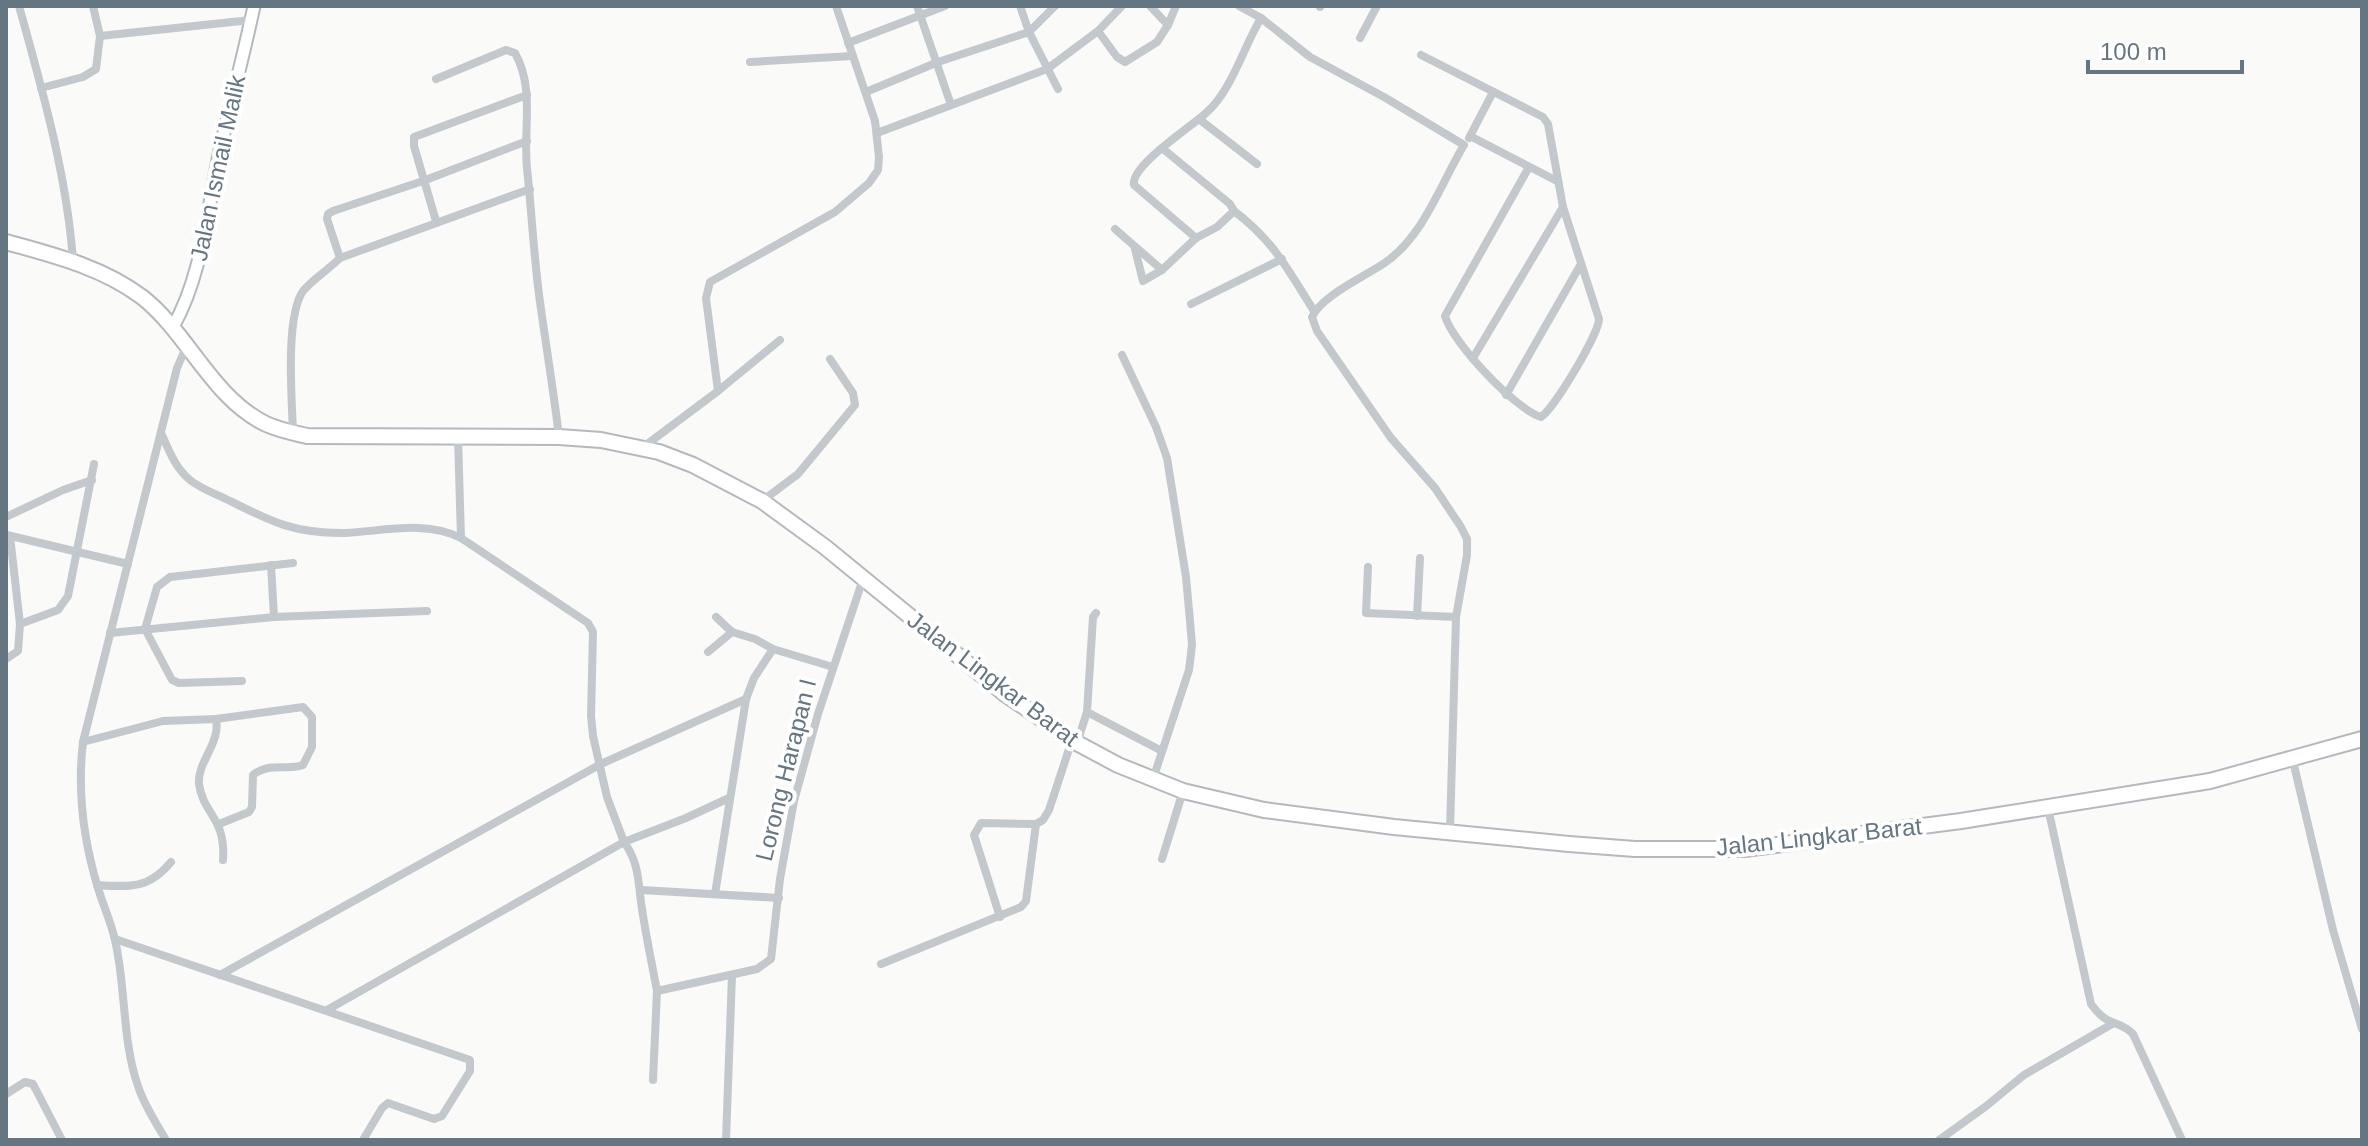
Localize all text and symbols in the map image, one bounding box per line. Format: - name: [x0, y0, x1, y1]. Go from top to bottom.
- scale bar: [2088, 24, 2242, 74]
- text: 100 m: [2100, 38, 2167, 65]
- street label: Jalan Ismail Malik: [185, 71, 251, 263]
- street label: Jalan Lingkar Barat: [903, 606, 1084, 752]
- street label: Lorong Harapan I: [750, 676, 821, 864]
- street label: Jalan Lingkar Barat: [1715, 812, 1924, 861]

